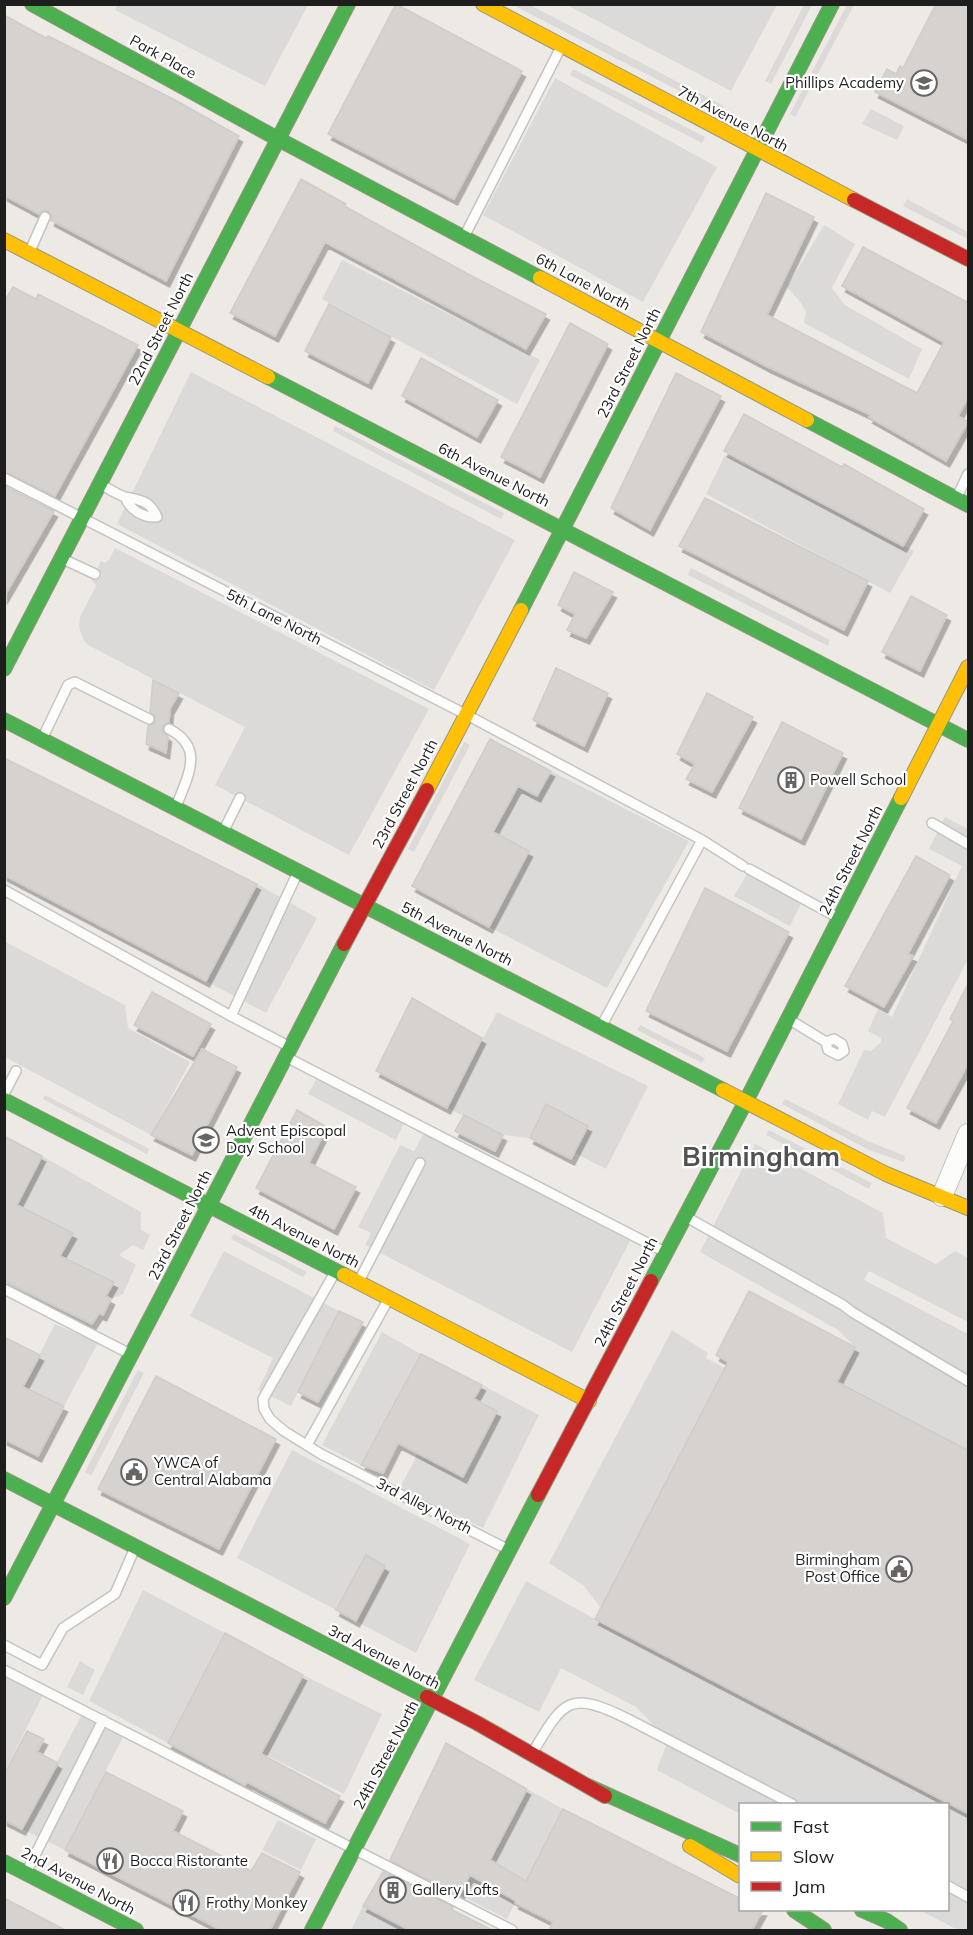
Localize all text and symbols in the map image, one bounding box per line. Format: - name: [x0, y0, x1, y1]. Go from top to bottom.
- street label: Park Place: [127, 30, 200, 83]
- school or university icon: Phillips Academy: [909, 68, 939, 98]
- place label: Phillips Academy: [785, 73, 904, 92]
- street label: 7th Avenue North: [675, 81, 792, 156]
- street label: 6th Lane North: [533, 249, 634, 315]
- street label: 22nd Street North: [124, 269, 197, 389]
- street label: 23rd Street North: [593, 304, 665, 421]
- street label: 6th Avenue North: [435, 438, 553, 511]
- street label: 5th Lane North: [223, 584, 325, 649]
- street label: 23rd Street North: [368, 736, 441, 852]
- building icon: Powell School: [776, 765, 806, 795]
- place label: Powell School: [810, 770, 906, 789]
- street label: 24th Street North: [815, 802, 886, 918]
- street label: 5th Avenue North: [398, 897, 516, 970]
- place label: Advent Episcopal Day School: [226, 1121, 346, 1157]
- school or university icon: Advent Episcopal Day School: [191, 1125, 221, 1155]
- district label: Birmingham: [682, 1139, 840, 1173]
- street label: 23rd Street North: [144, 1166, 216, 1283]
- street label: 4th Avenue North: [245, 1199, 363, 1272]
- street label: 24th Street North: [590, 1234, 661, 1350]
- place label: YWCA of Central Alabama: [153, 1453, 272, 1489]
- public building icon: YWCA of Central Alabama: [119, 1457, 149, 1487]
- street label: 3rd Alley North: [373, 1473, 475, 1538]
- place label: Birmingham Post Office: [795, 1550, 880, 1586]
- public building icon: Birmingham Post Office: [884, 1554, 914, 1584]
- street label: 3rd Avenue North: [325, 1620, 443, 1693]
- street label: 24th Street North: [349, 1697, 422, 1813]
- legend: [739, 1803, 949, 1911]
- text: Fast: [793, 1815, 829, 1838]
- street label: 2nd Avenue North: [18, 1842, 139, 1919]
- text: Slow: [793, 1845, 835, 1868]
- restaurant icon: Bocca Ristorante: [95, 1846, 125, 1876]
- place label: Bocca Ristorante: [130, 1851, 248, 1870]
- building icon: Gallery Lofts: [378, 1875, 408, 1905]
- text: Jam: [793, 1875, 826, 1898]
- place label: Gallery Lofts: [412, 1880, 499, 1899]
- restaurant icon: Frothy Monkey: [171, 1888, 201, 1918]
- place label: Frothy Monkey: [206, 1893, 308, 1912]

